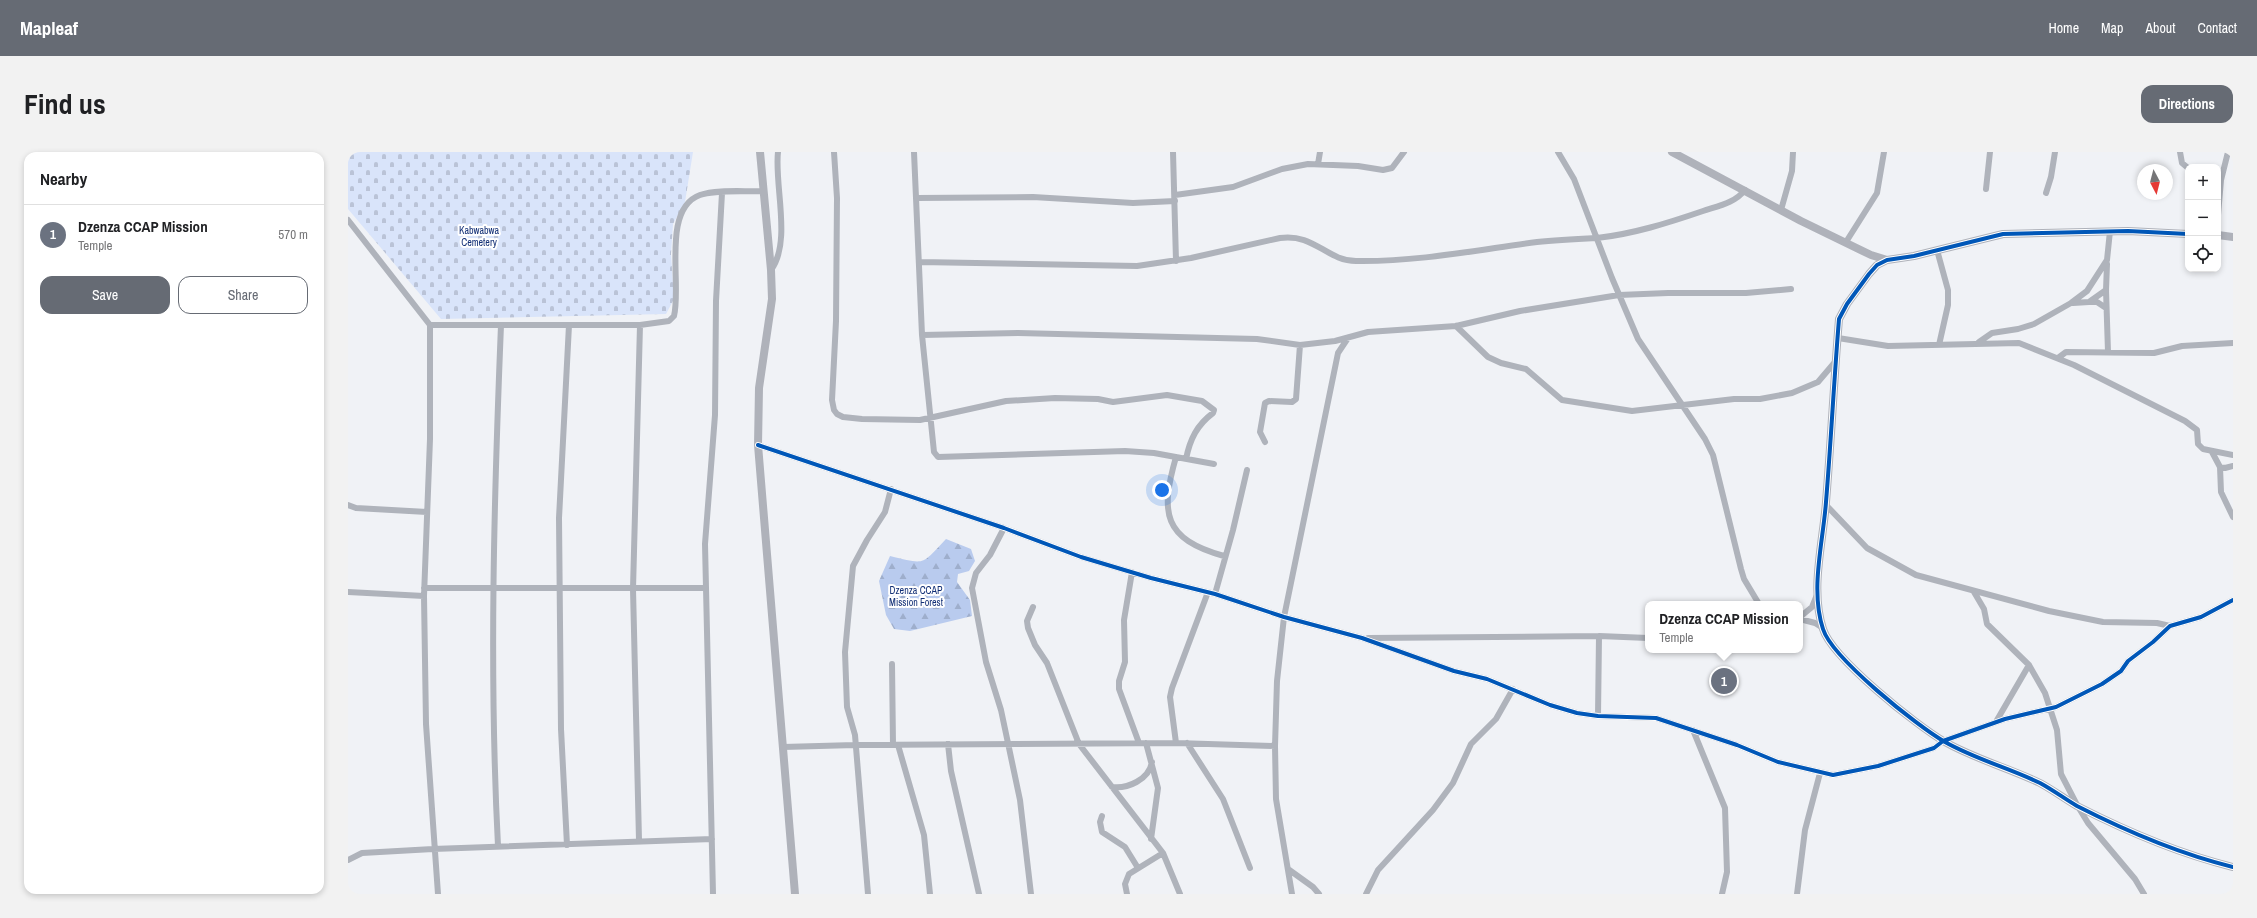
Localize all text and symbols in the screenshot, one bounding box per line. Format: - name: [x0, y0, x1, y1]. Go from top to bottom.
- text: Mapleaf: [20, 15, 78, 41]
- text: Home: [2048, 19, 2079, 37]
- text: Map: [2101, 19, 2123, 37]
- text: About: [2145, 19, 2175, 37]
- text: Contact: [2197, 19, 2237, 37]
- text: Find us: [24, 85, 106, 123]
- button: Directions: [2141, 85, 2233, 123]
- north arrow: [2137, 164, 2173, 200]
- map controls: [2185, 164, 2221, 272]
- button: +: [2185, 164, 2221, 200]
- text: Nearby: [40, 167, 87, 190]
- button: −: [2185, 200, 2221, 236]
- text: Dzenza CCAP Mission: [78, 216, 208, 237]
- park label: Kabwabwa Cemetery: [459, 224, 499, 249]
- text: 1: [50, 226, 56, 243]
- text: 570 m: [278, 226, 308, 243]
- button: locate: [2185, 236, 2221, 272]
- text: Temple: [78, 237, 112, 254]
- button: Save: [40, 276, 170, 314]
- button: Share: [178, 276, 308, 314]
- your location: [1152, 480, 1172, 500]
- park label: Dzenza CCAP Mission Forest: [889, 584, 944, 609]
- popup: [1645, 601, 1803, 653]
- text: Dzenza CCAP Mission: [1659, 608, 1789, 629]
- text: Temple: [1659, 629, 1694, 646]
- pin: 1: [1711, 666, 1737, 696]

